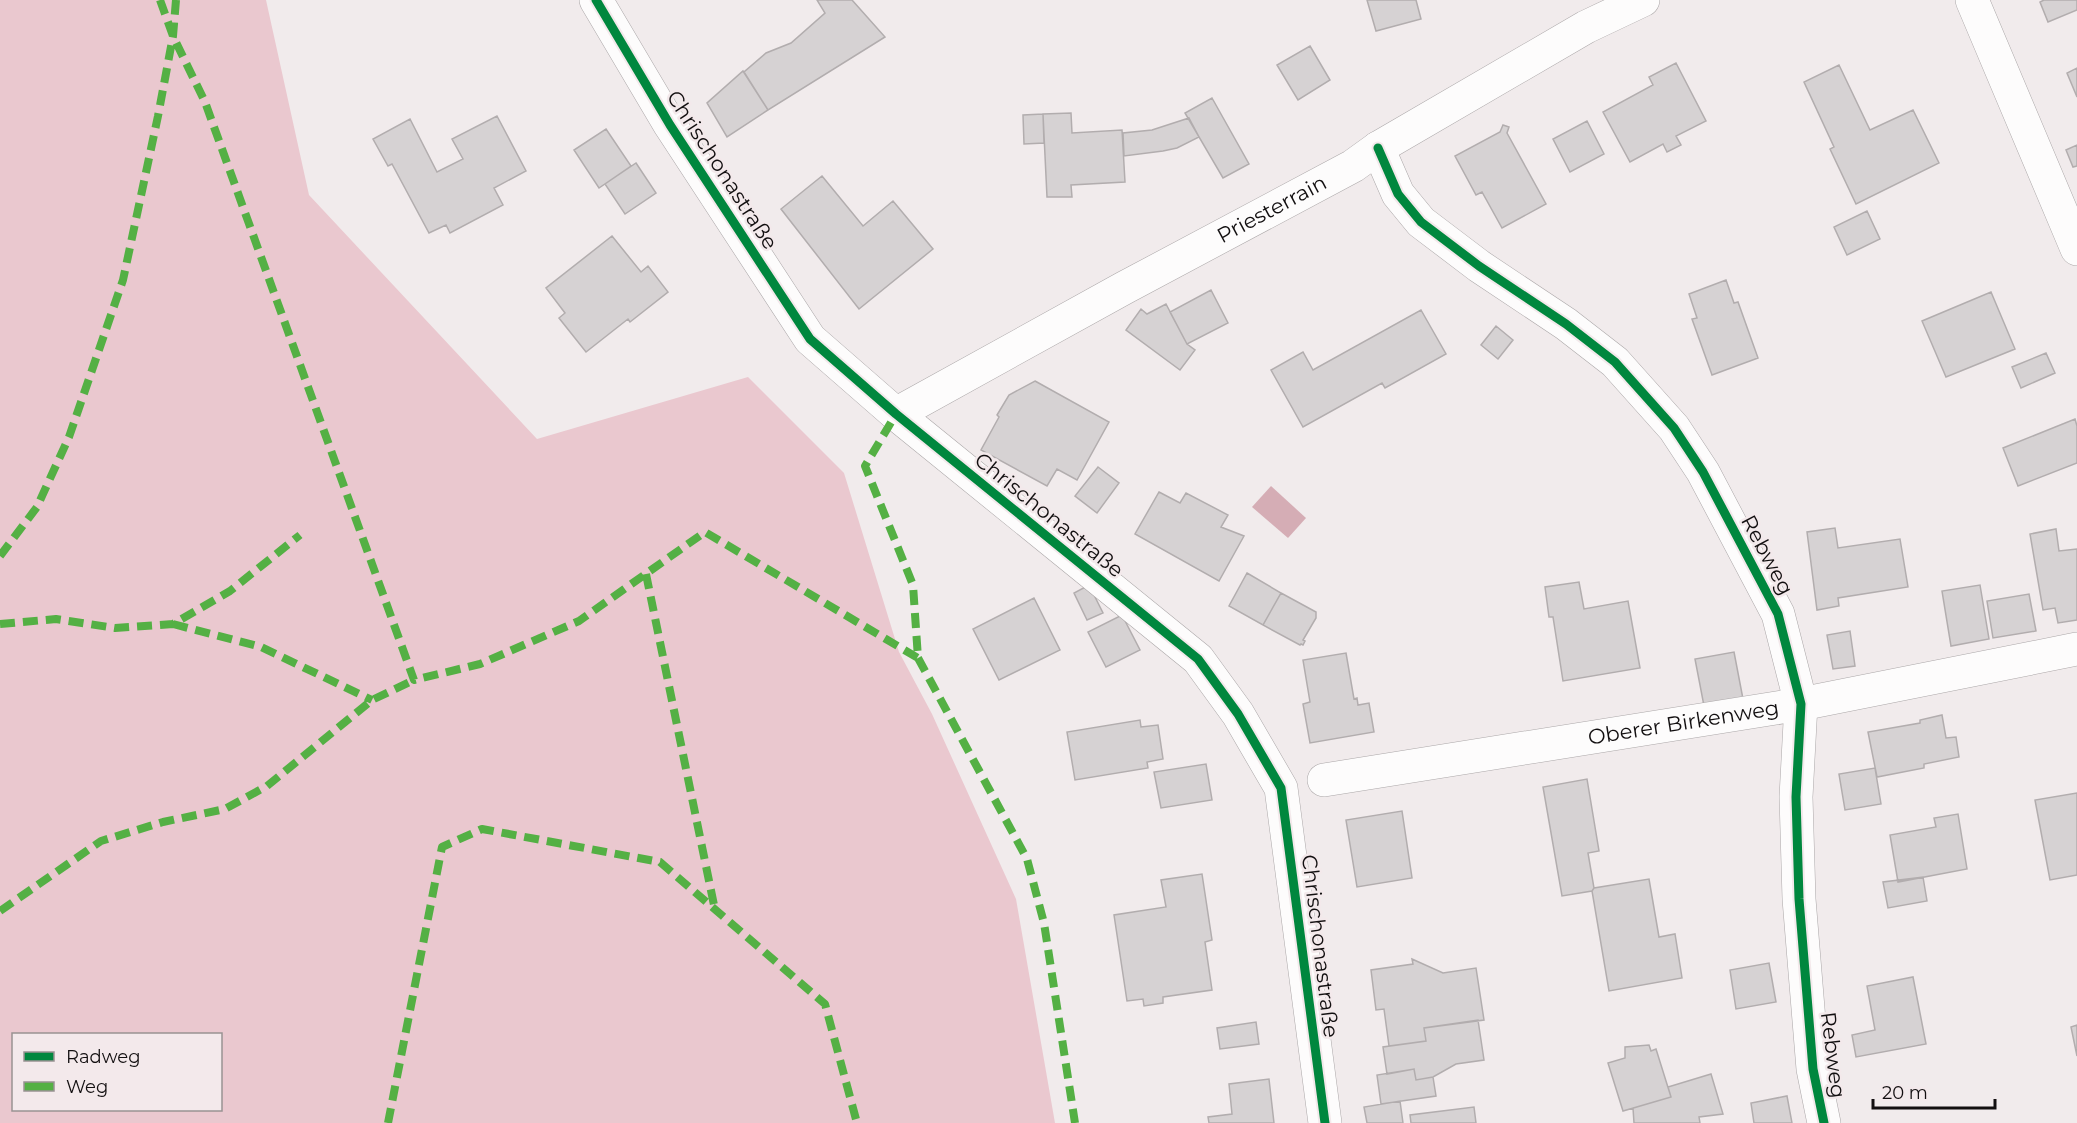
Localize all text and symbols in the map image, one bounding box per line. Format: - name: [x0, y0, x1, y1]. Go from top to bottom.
- street label: Chrischonastraße: [662, 86, 783, 254]
- street label: Priesterrain: [1213, 169, 1331, 248]
- street label: Chrischonastraße: [970, 447, 1129, 582]
- street label: Rebweg: [1736, 510, 1799, 599]
- street label: Oberer Birkenweg: [1586, 695, 1781, 750]
- street label: Chrischonastraße: [1297, 853, 1344, 1039]
- street label: Rebweg: [1816, 1010, 1851, 1100]
- legend: [12, 1033, 222, 1111]
- text: Radweg: [66, 1046, 141, 1068]
- scale bar: [1873, 1072, 1994, 1110]
- text: Weg: [66, 1076, 108, 1098]
- text: 20 m: [1882, 1082, 1928, 1104]

